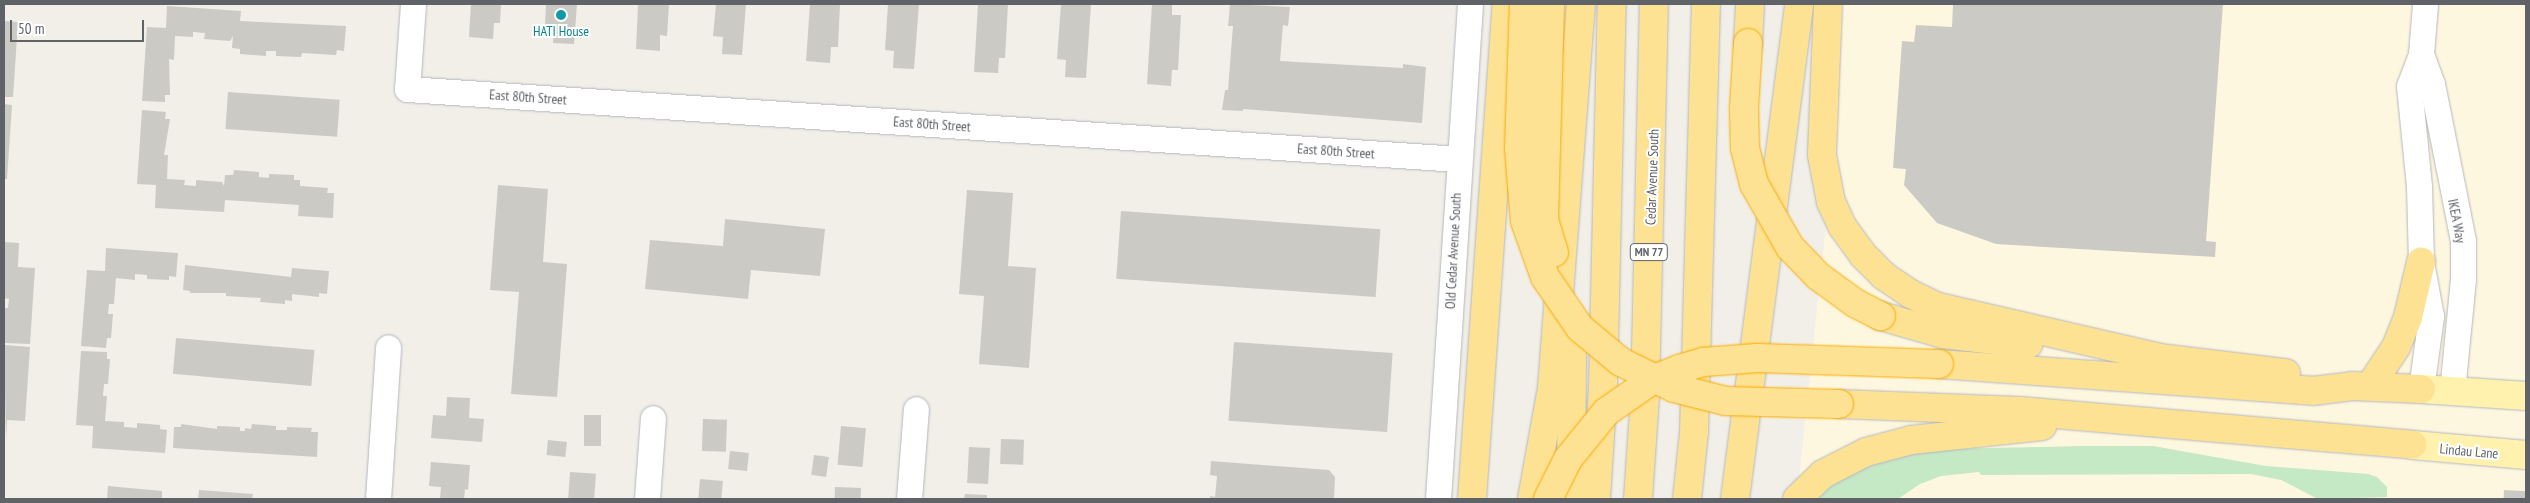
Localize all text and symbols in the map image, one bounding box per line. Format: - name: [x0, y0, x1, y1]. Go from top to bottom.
- marker: HATI House: [555, 9, 567, 21]
- scale bar: [12, 10, 146, 42]
- text: 50 m: [18, 19, 44, 38]
- place label: HATI House: [533, 23, 589, 39]
- street label: East 80th Street: [489, 86, 567, 108]
- street label: East 80th Street: [893, 113, 971, 135]
- street label: Cedar Avenue South: [1642, 128, 1662, 226]
- street label: East 80th Street: [1297, 140, 1375, 162]
- street label: Old Cedar Avenue South: [1442, 192, 1464, 310]
- street label: IKEA Way: [2444, 197, 2470, 245]
- road number: MN 77: [1629, 242, 1669, 262]
- street label: Lindau Lane: [2439, 440, 2499, 462]

